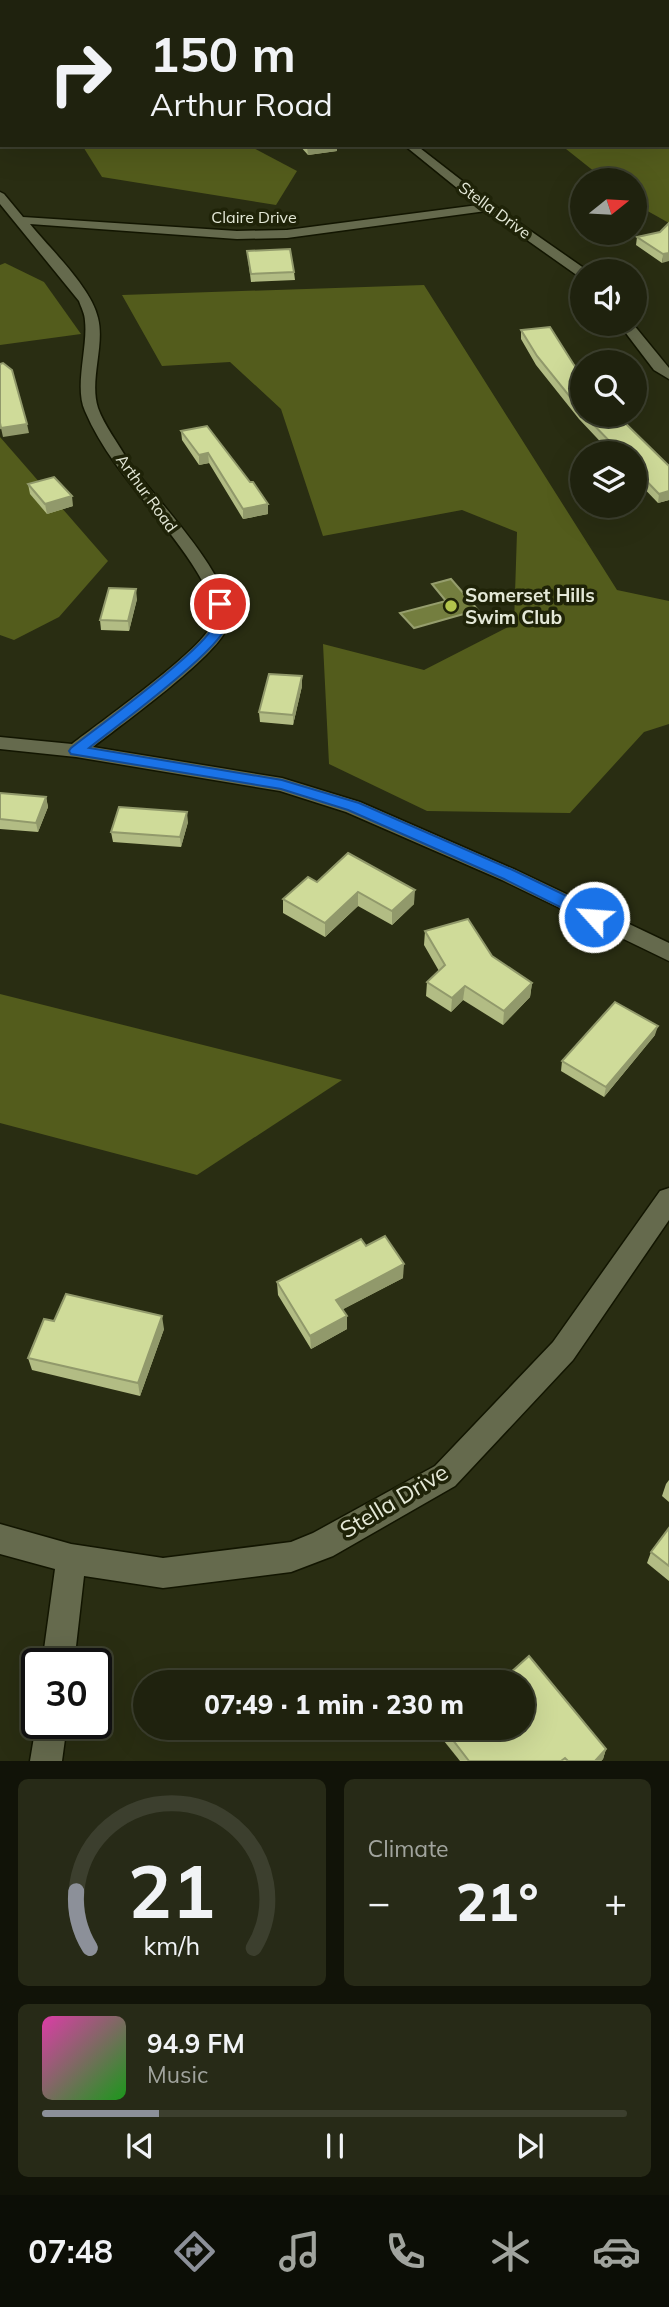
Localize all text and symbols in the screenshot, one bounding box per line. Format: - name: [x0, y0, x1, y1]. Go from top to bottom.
- text: 150 m: [150, 23, 296, 84]
- icon: right: [35, 28, 126, 119]
- text: Arthur Road: [150, 84, 333, 124]
- north arrow: [570, 168, 648, 245]
- map controls: [570, 168, 647, 518]
- street label: Stella Drive: [455, 177, 535, 243]
- street label: Claire Drive: [211, 207, 297, 227]
- button: sound: [570, 259, 647, 336]
- button: search: [570, 350, 647, 427]
- button: layers: [570, 441, 647, 518]
- street label: Arthur Road: [112, 450, 182, 536]
- pin: [190, 574, 250, 634]
- place label: Somerset Hills Swim Club: [465, 583, 595, 629]
- icon: arrive: [201, 585, 239, 623]
- marker: Somerset Hills Swim Club: [443, 598, 459, 614]
- position arrow: [557, 880, 631, 954]
- street label: Stella Drive: [334, 1457, 453, 1544]
- speed limit sign: 30: [21, 1648, 112, 1739]
- text: 07:49 · 1 min · 230 m: [204, 1688, 464, 1721]
- text: Climate: [368, 1834, 449, 1863]
- text: 21: [128, 1846, 215, 1937]
- text: 21°: [456, 1869, 538, 1934]
- text: −: [368, 1878, 390, 1926]
- text: +: [604, 1878, 627, 1926]
- text: km/h: [143, 1930, 200, 1961]
- text: 94.9 FM: [147, 2027, 245, 2060]
- text: Music: [147, 2060, 208, 2089]
- icon: previous: [121, 2127, 159, 2165]
- icon: pause: [316, 2127, 354, 2165]
- icon: next: [511, 2127, 549, 2165]
- icon: directions: [170, 2227, 219, 2276]
- icon: music: [275, 2227, 324, 2276]
- icon: phone: [381, 2227, 430, 2276]
- icon: climate: [486, 2227, 535, 2276]
- icon: car: [592, 2227, 641, 2276]
- text: 07:48: [28, 2231, 113, 2271]

